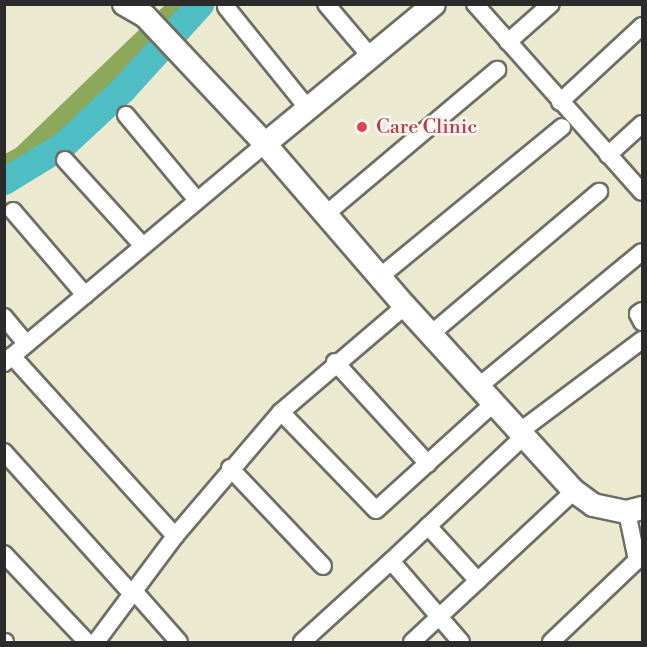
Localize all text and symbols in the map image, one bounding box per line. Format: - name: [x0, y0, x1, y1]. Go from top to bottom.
- place label: Care Clinic: [376, 115, 477, 139]
- marker: Care Clinic: [353, 118, 371, 136]

